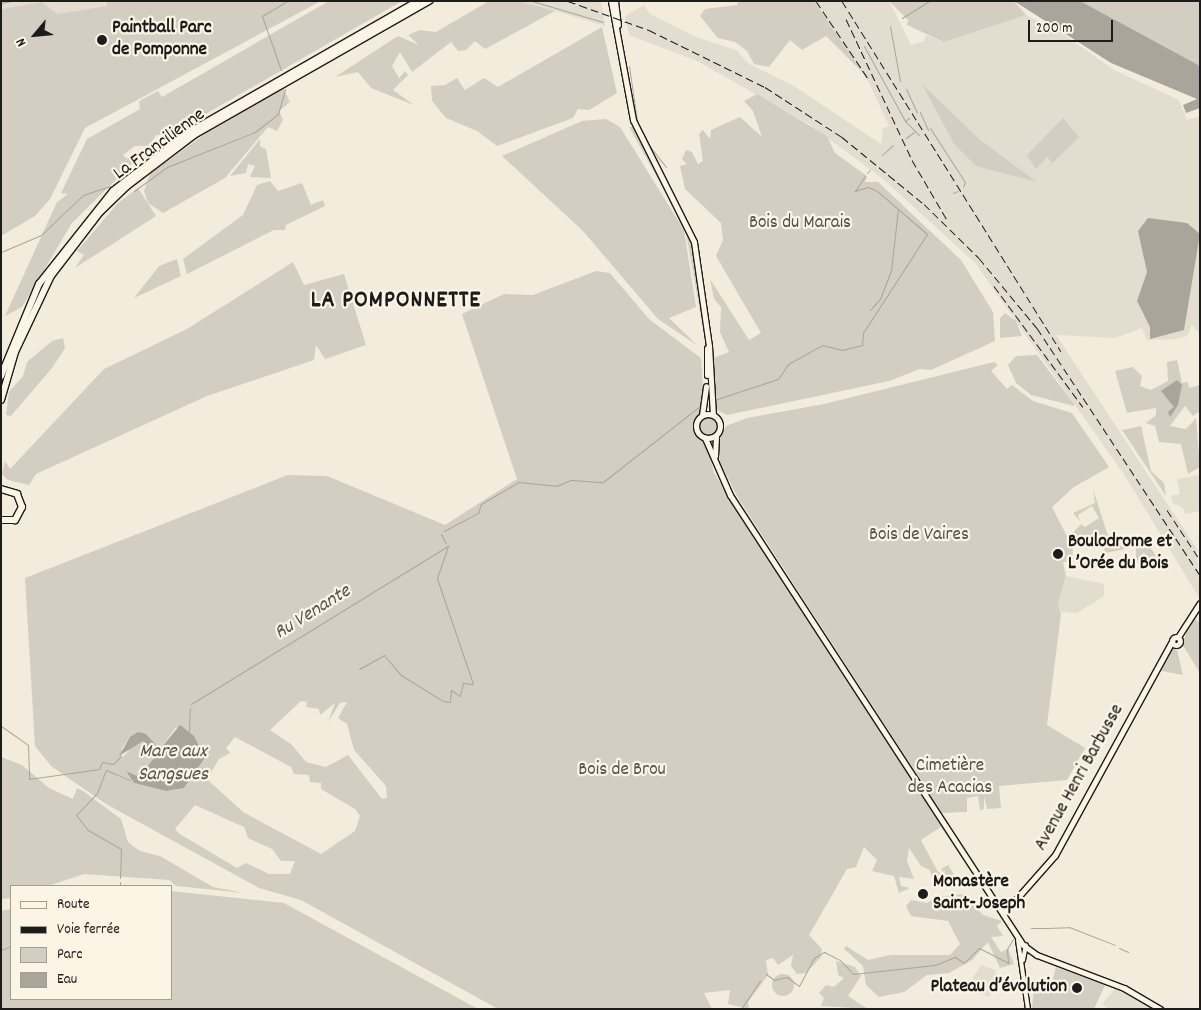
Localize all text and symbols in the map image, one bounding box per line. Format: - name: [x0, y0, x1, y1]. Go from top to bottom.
- north arrow: [10, 10, 60, 60]
- scale bar: [1031, 10, 1116, 42]
- place label: Paintball Parc de Pomponne: [112, 18, 212, 62]
- text: 200 m: [1036, 18, 1073, 40]
- text: N: [11, 34, 32, 50]
- marker: Paintball Parc de Pomponne: [96, 34, 108, 46]
- street label: La Francilienne: [110, 104, 210, 186]
- park label: Bois du Marais: [749, 213, 851, 235]
- district label: LA POMPONNETTE: [309, 288, 483, 316]
- park label: Bois de Vaires: [869, 525, 969, 547]
- place label: Boulodrome et L’Orée du Bois: [1068, 532, 1172, 576]
- marker: Boulodrome et L’Orée du Bois: [1052, 548, 1064, 560]
- water label: Ru Venante: [270, 580, 356, 646]
- street label: Avenue Henri Barbusse: [1030, 701, 1130, 855]
- water label: Mare aux Sangsues: [138, 741, 208, 788]
- park label: Cimetière des Acacias: [908, 756, 992, 800]
- park label: Bois de Brou: [578, 760, 666, 782]
- place label: Monastère Saint-Joseph: [933, 872, 1025, 916]
- legend: [10, 885, 172, 1000]
- marker: Monastère Saint-Joseph: [917, 888, 929, 900]
- text: Route: [57, 894, 90, 916]
- text: Voie ferrée: [57, 919, 120, 941]
- text: Parc: [57, 944, 82, 966]
- text: Eau: [57, 969, 77, 991]
- place label: Plateau d’évolution: [930, 977, 1067, 999]
- marker: Plateau d’évolution: [1071, 982, 1083, 994]

